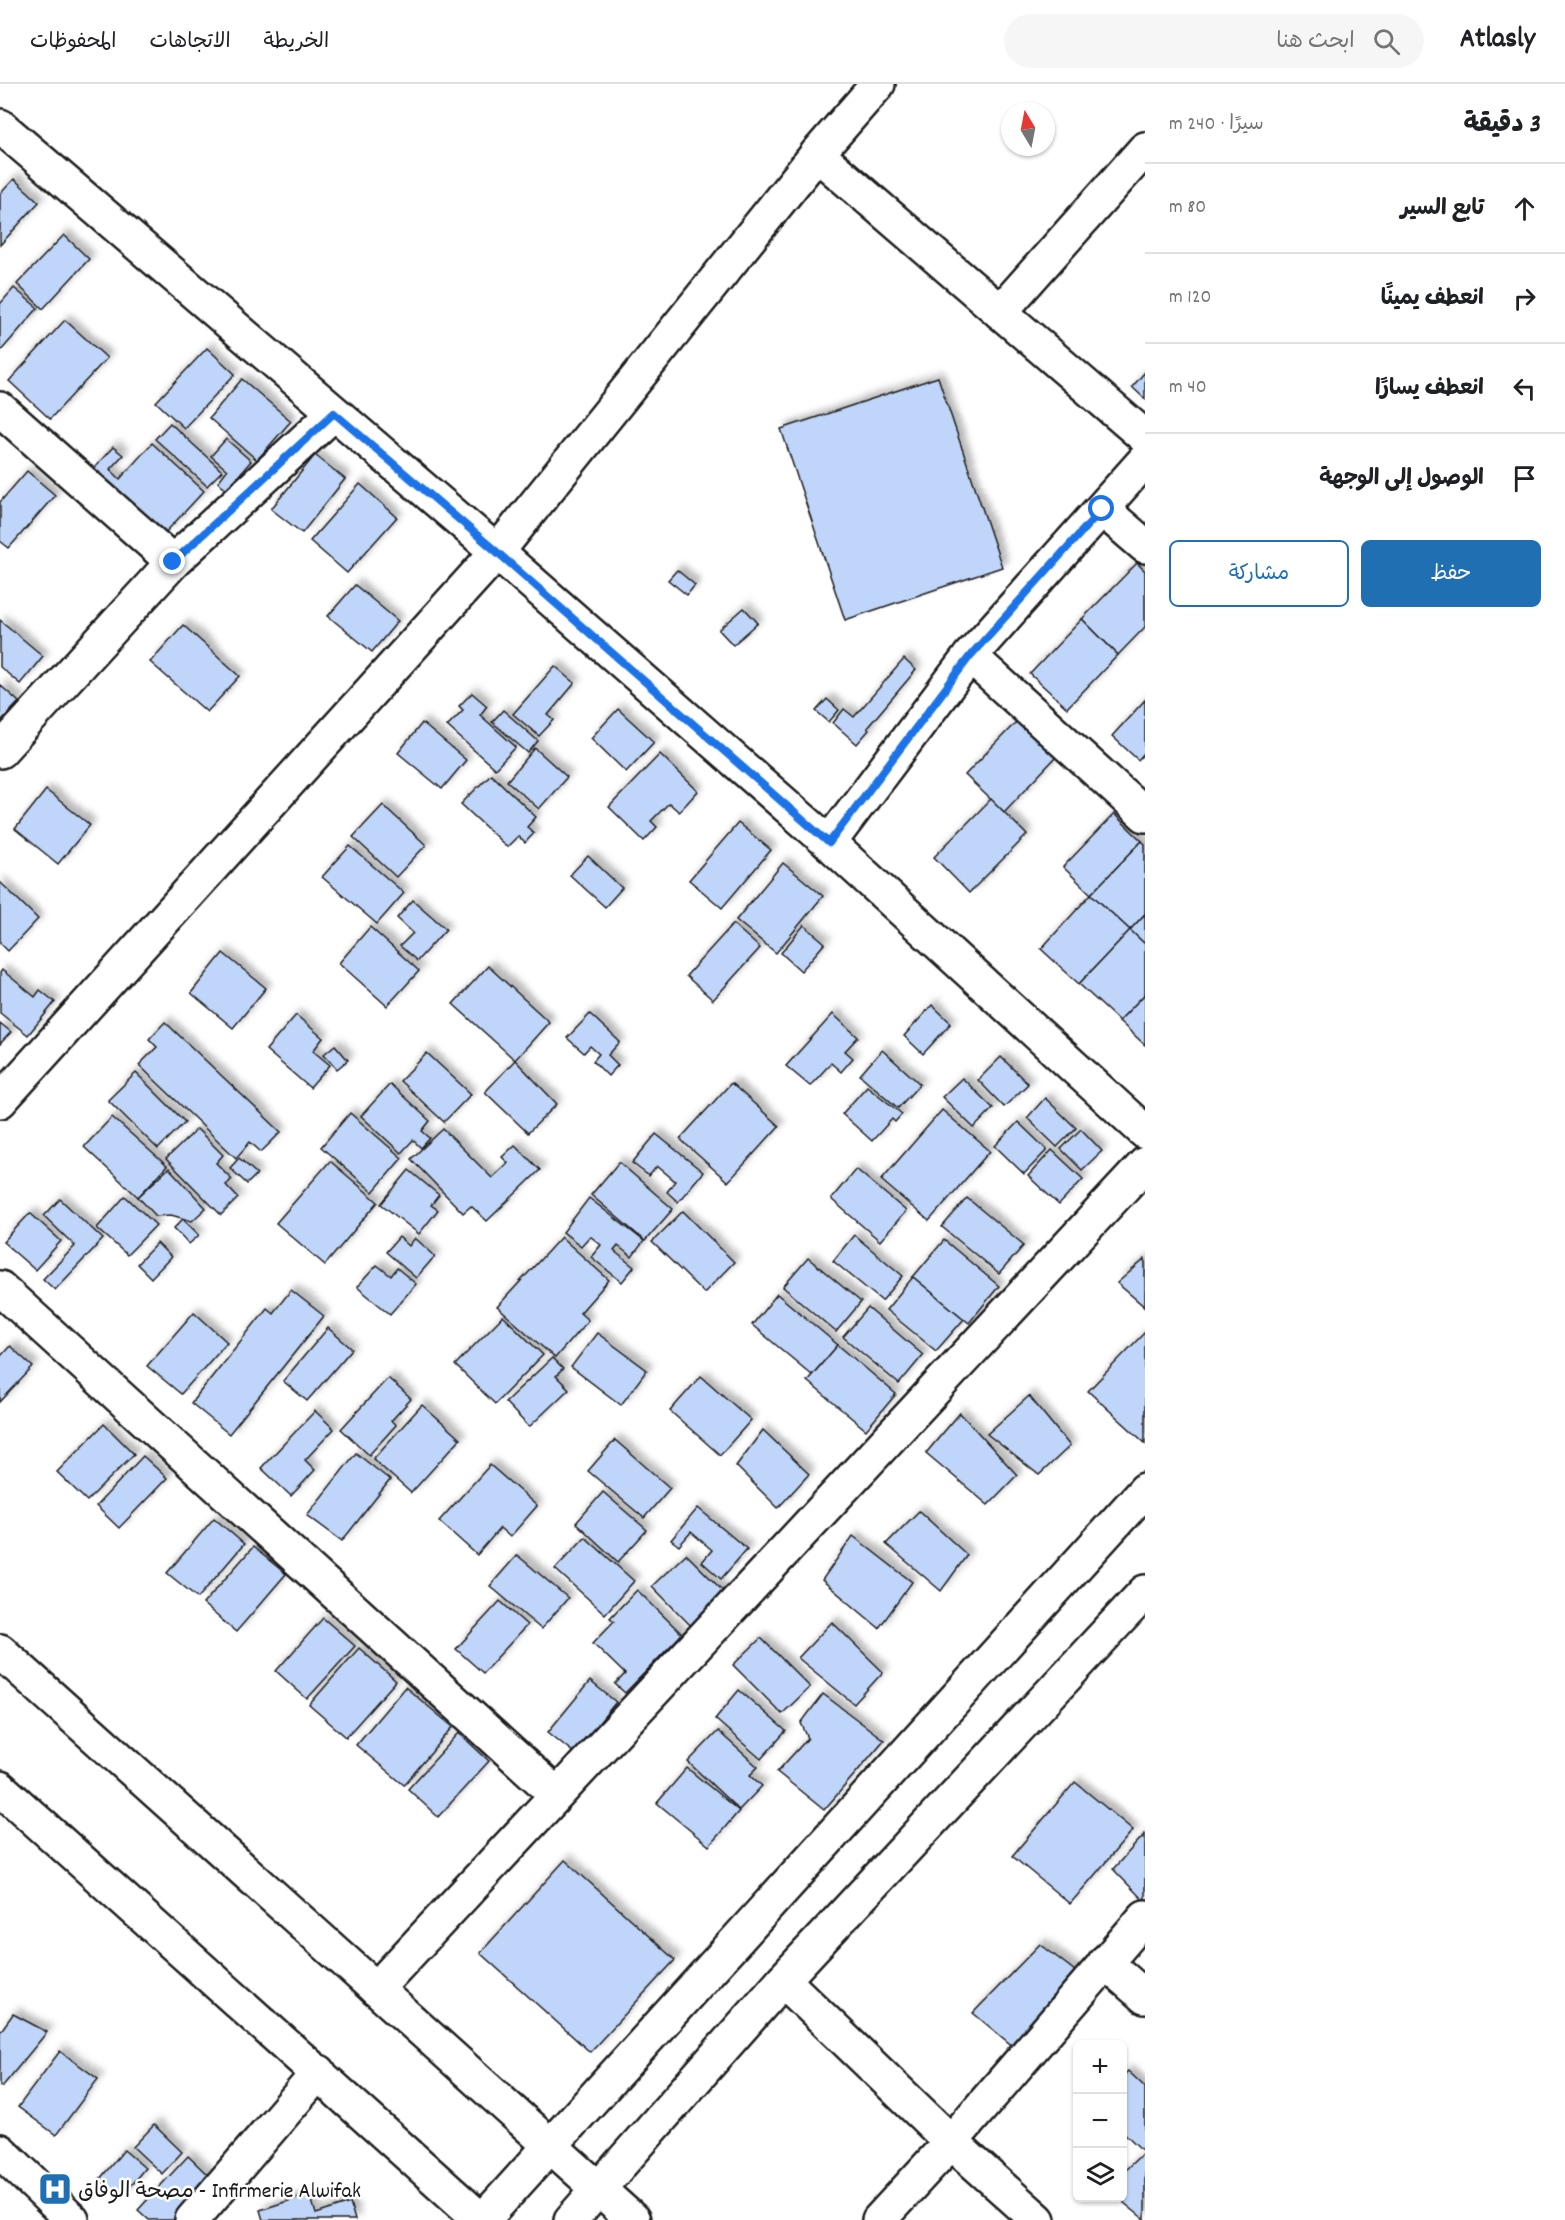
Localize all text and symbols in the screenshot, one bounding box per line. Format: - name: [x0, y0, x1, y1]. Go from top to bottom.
- search box: [1004, 14, 1424, 68]
- text: Atlasly: [1460, 21, 1535, 61]
- icon: search: [1370, 25, 1403, 58]
- text: ابحث هنا: [1276, 27, 1355, 58]
- text: المحفوظات: [30, 28, 116, 58]
- text: الاتجاهات: [149, 28, 231, 58]
- text: الخريطة: [264, 28, 329, 58]
- north arrow: [1001, 102, 1055, 156]
- text: 3 دقيقة: [1464, 107, 1541, 144]
- text: سيرًا · 240 m: [1169, 111, 1264, 139]
- icon: ahead: [1508, 192, 1541, 225]
- text: 80 m: [1169, 194, 1206, 222]
- text: تابع السير: [1401, 194, 1484, 225]
- icon: right: [1508, 282, 1541, 315]
- text: 120 m: [1169, 284, 1211, 312]
- text: انعطف يمينًا: [1381, 284, 1484, 315]
- icon: left: [1508, 372, 1541, 405]
- text: 40 m: [1169, 374, 1207, 402]
- text: انعطف يسارًا: [1375, 374, 1484, 405]
- icon: arrive: [1508, 462, 1541, 495]
- text: الوصول إلى الوجهة: [1319, 464, 1484, 495]
- route start: [1088, 495, 1114, 521]
- button: مشاركة: [1169, 540, 1349, 607]
- button: حفظ: [1361, 540, 1541, 607]
- route end: [159, 548, 185, 574]
- map controls: [1073, 2040, 1127, 2202]
- button: +: [1073, 2040, 1127, 2094]
- button: −: [1073, 2094, 1127, 2148]
- button: layers: [1073, 2148, 1127, 2202]
- hospital icon: مصحة الوفاق - Infirmerie Alwifak: [37, 2171, 73, 2207]
- place label: مصحة الوفاق - Infirmerie Alwifak: [78, 2177, 361, 2208]

